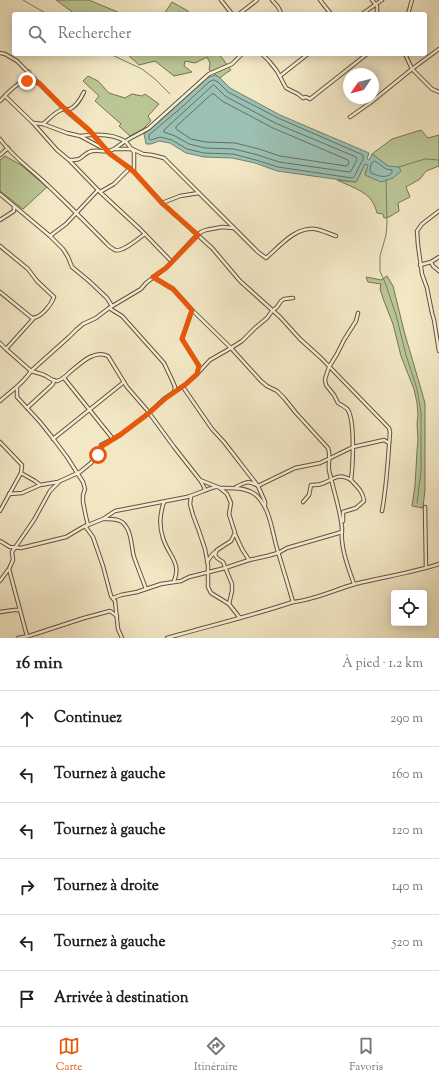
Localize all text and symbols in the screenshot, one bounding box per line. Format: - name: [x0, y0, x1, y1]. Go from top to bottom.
- search box: [12, 12, 427, 56]
- icon: search: [26, 23, 48, 45]
- text: Rechercher: [58, 24, 131, 45]
- north arrow: [343, 68, 379, 104]
- route end: [18, 72, 36, 90]
- route start: [89, 446, 107, 464]
- map controls: [391, 590, 427, 626]
- button: locate: [391, 590, 427, 626]
- text: 16 min: [16, 652, 63, 676]
- text: À pied · 1.2 km: [342, 655, 423, 673]
- icon: ahead: [16, 708, 38, 730]
- text: Continuez: [54, 708, 122, 729]
- text: 290 m: [390, 710, 423, 728]
- icon: left: [16, 764, 38, 786]
- text: Tournez à gauche: [54, 764, 165, 785]
- text: 160 m: [392, 766, 423, 784]
- icon: left: [16, 820, 38, 842]
- text: Tournez à gauche: [54, 820, 165, 841]
- text: 120 m: [392, 822, 423, 840]
- icon: right: [16, 876, 38, 898]
- text: Tournez à droite: [54, 876, 159, 897]
- text: 140 m: [392, 878, 423, 896]
- icon: left: [16, 932, 38, 954]
- text: Tournez à gauche: [54, 932, 165, 953]
- text: 520 m: [392, 934, 423, 952]
- icon: arrive: [16, 988, 38, 1010]
- text: Arrivée à destination: [54, 988, 189, 1009]
- tab: Carte: [56, 1035, 82, 1075]
- tab: Itinéraire: [194, 1035, 238, 1075]
- tab: Favoris: [349, 1035, 383, 1075]

